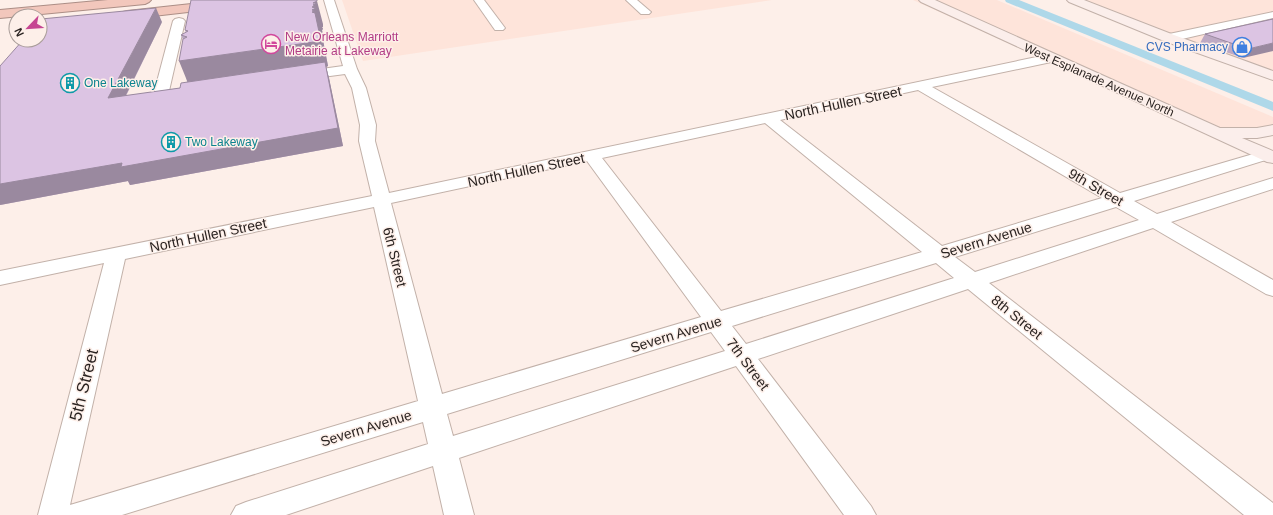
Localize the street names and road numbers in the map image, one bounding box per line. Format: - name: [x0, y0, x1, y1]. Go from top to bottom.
- street label: West Esplanade Avenue North: [1022, 40, 1176, 120]
- street label: North Hullen Street: [783, 83, 903, 123]
- street label: North Hullen Street: [466, 150, 586, 190]
- street label: 9th Street: [1066, 165, 1126, 209]
- street label: North Hullen Street: [148, 215, 268, 255]
- street label: Severn Avenue: [938, 218, 1034, 261]
- street label: 6th Street: [380, 226, 410, 288]
- street label: 8th Street: [988, 292, 1046, 342]
- street label: Severn Avenue: [628, 312, 724, 355]
- street label: 7th Street: [723, 335, 773, 393]
- street label: 5th Street: [66, 347, 102, 423]
- street label: Severn Avenue: [318, 406, 414, 449]

